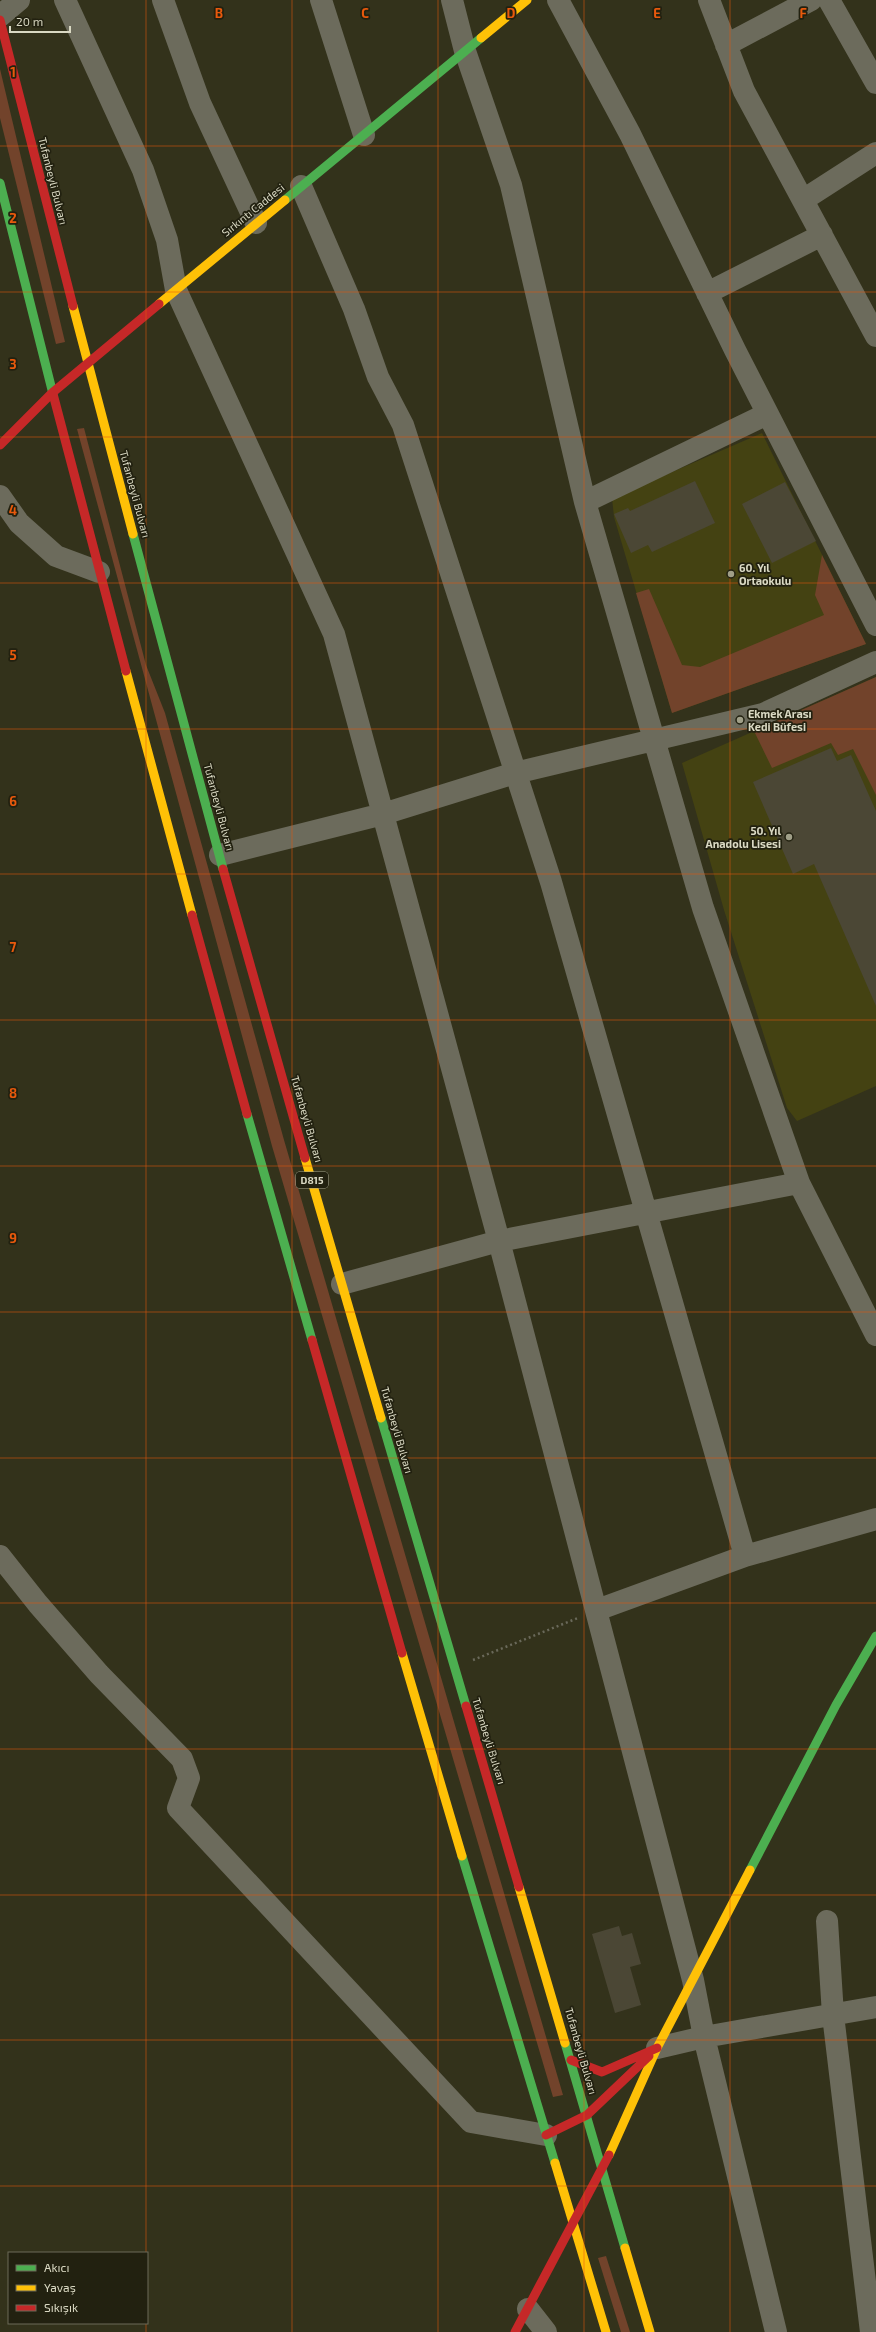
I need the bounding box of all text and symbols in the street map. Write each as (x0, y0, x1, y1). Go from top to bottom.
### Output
text: B (215, 5, 223, 21)
text: C (361, 5, 369, 21)
text: D (507, 5, 516, 21)
text: E (653, 5, 661, 21)
text: F (799, 5, 807, 21)
scale bar (10, 8, 70, 34)
text: 20 m (16, 14, 43, 28)
text: 1 (10, 64, 16, 80)
street label: Tufanbeyli Bulvarı (36, 136, 71, 226)
street label: Sırkıntı Caddesi (219, 180, 287, 239)
text: 2 (9, 210, 17, 226)
text: 3 (9, 356, 17, 372)
street label: Tufanbeyli Bulvarı (118, 449, 153, 539)
text: 4 (9, 502, 17, 518)
place label: 60. Yıl Ortaokulu (739, 561, 791, 587)
marker: 60. Yıl Ortaokulu (726, 569, 736, 579)
text: 5 (9, 647, 17, 663)
place label: Ekmek Arası Kedi Büfesi (748, 707, 812, 733)
marker: Ekmek Arası Kedi Büfesi (735, 715, 745, 725)
street label: Tufanbeyli Bulvarı (202, 762, 237, 852)
text: 6 (9, 793, 17, 809)
place label: 50. Yıl Anadolu Lisesi (706, 824, 781, 850)
marker: 50. Yıl Anadolu Lisesi (784, 832, 794, 842)
text: 7 (10, 939, 17, 955)
street label: Tufanbeyli Bulvarı (289, 1074, 326, 1164)
text: 8 (9, 1085, 17, 1101)
road number: D815 (296, 1172, 328, 1188)
text: 9 (9, 1230, 17, 1246)
street label: Tufanbeyli Bulvarı (379, 1385, 416, 1475)
street label: Tufanbeyli Bulvarı (470, 1696, 509, 1786)
street label: Tufanbeyli Bulvarı (563, 2006, 600, 2096)
legend (8, 2252, 148, 2324)
text: Akıcı (44, 2260, 69, 2274)
text: Yavaş (44, 2280, 76, 2295)
text: Sıkışık (44, 2300, 78, 2315)

